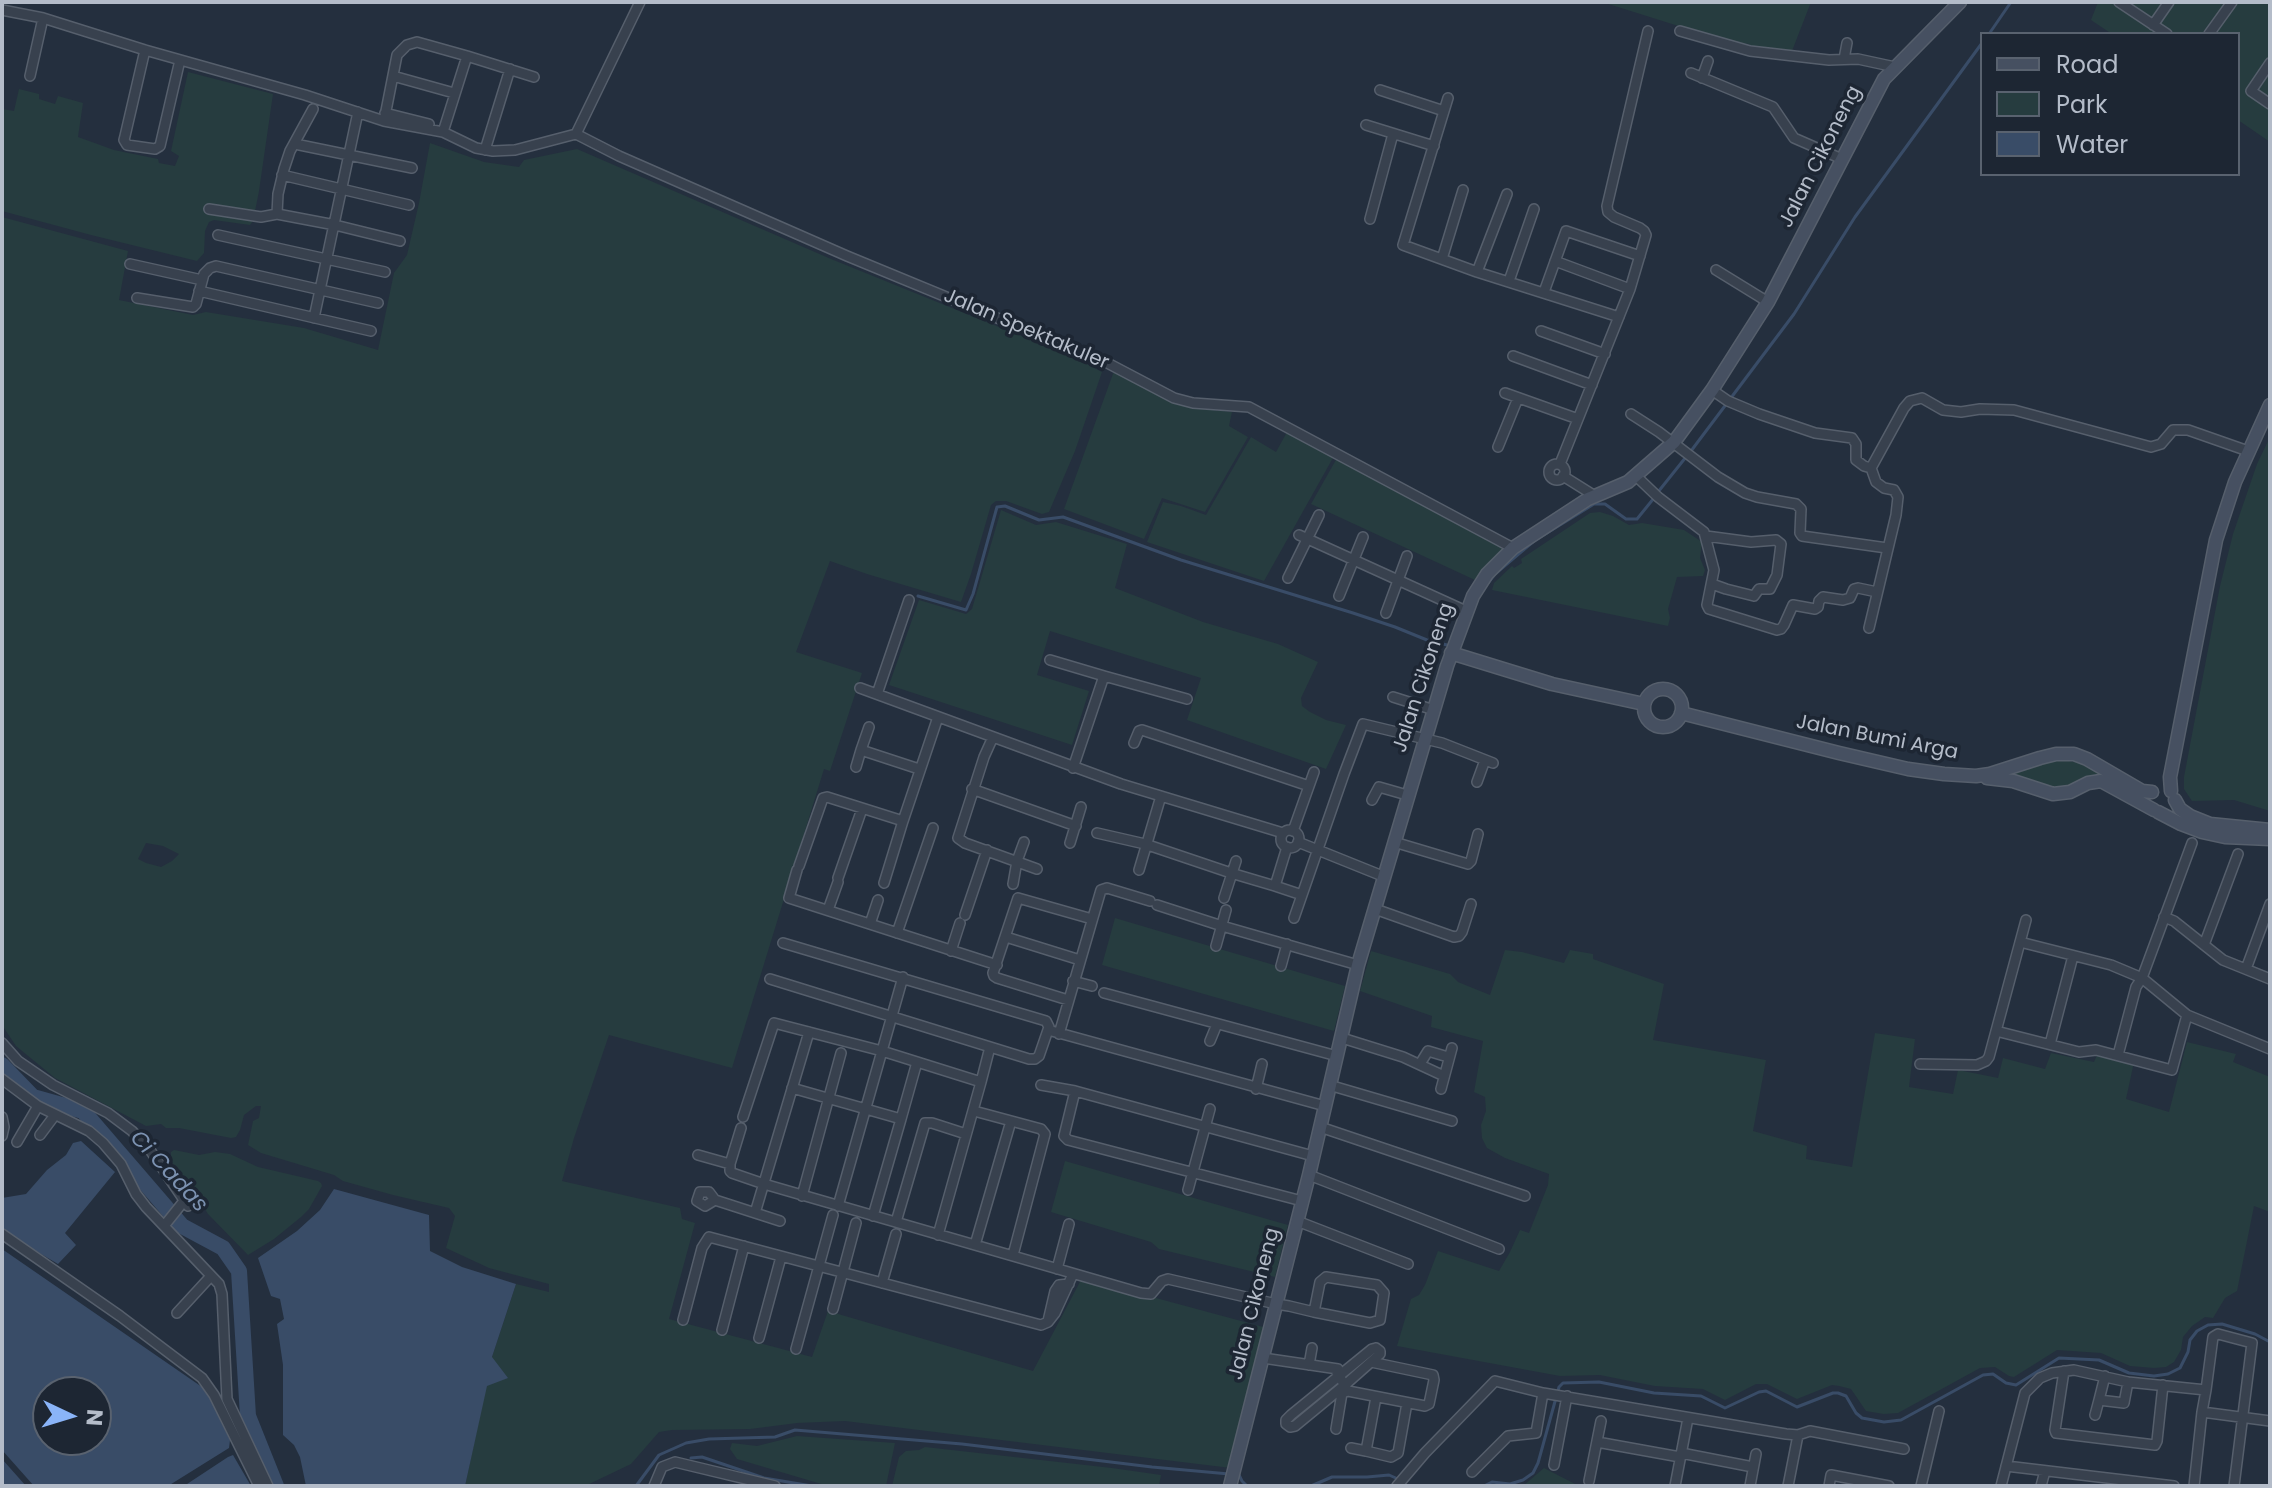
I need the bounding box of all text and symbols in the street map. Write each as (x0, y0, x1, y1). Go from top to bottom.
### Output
legend (1980, 32, 2240, 176)
text: Road (2056, 48, 2118, 81)
street label: Jalan Cikoneng (1775, 82, 1867, 232)
text: Park (2056, 88, 2107, 121)
text: Water (2056, 128, 2128, 161)
street label: Jalan Spektakuler (940, 284, 1112, 376)
street label: Jalan Cikoneng (1389, 600, 1459, 756)
street label: Jalan Bumi Arga (1794, 711, 1960, 765)
water label: Ci Cadas (124, 1126, 212, 1218)
street label: Jalan Cikoneng (1225, 1226, 1285, 1382)
north arrow (32, 1376, 112, 1456)
text: N (78, 1408, 110, 1427)

